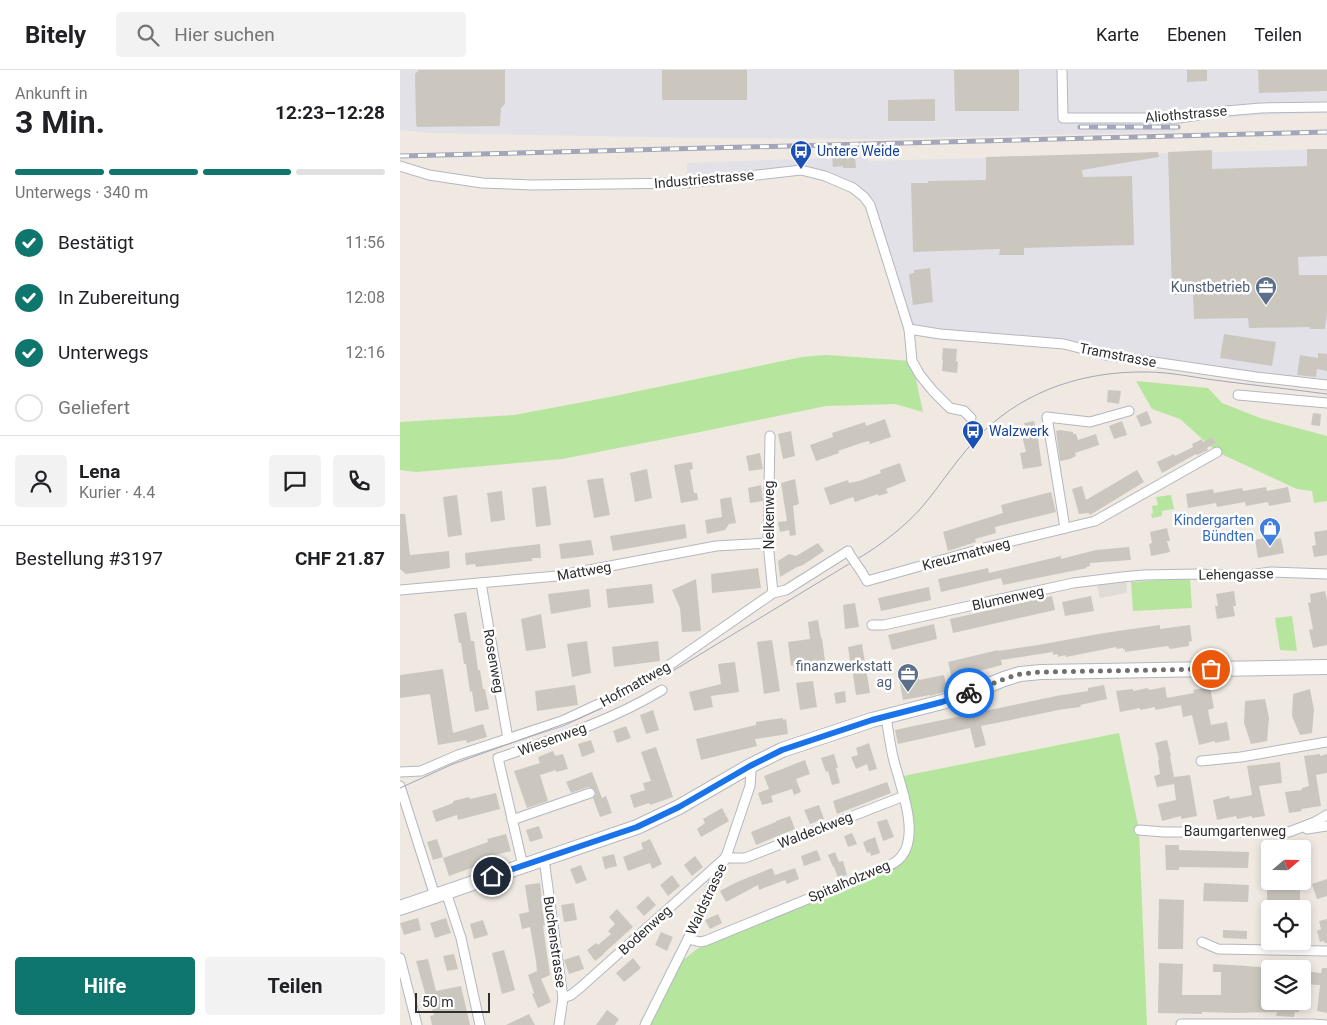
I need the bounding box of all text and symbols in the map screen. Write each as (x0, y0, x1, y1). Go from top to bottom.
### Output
search box (116, 12, 466, 57)
text: Bitely (25, 21, 86, 49)
icon: search (134, 21, 162, 49)
text: Hier suchen (174, 23, 275, 46)
text: Karte (1096, 24, 1139, 45)
text: Ebenen (1167, 24, 1226, 45)
text: Teilen (1254, 24, 1302, 45)
text: Ankunft in (15, 84, 88, 103)
text: 12:23–12:28 (275, 101, 385, 124)
street label: Aliothstrasse (1144, 102, 1228, 126)
text: 3 Min. (15, 103, 105, 141)
bus stop icon: Untere Weide (789, 139, 813, 170)
place label: Untere Weide (817, 143, 900, 159)
street label: Industriestrasse (653, 167, 755, 191)
text: Unterwegs · 340 m (15, 183, 148, 202)
icon: check (15, 229, 43, 257)
text: Bestätigt (58, 231, 134, 254)
text: 11:56 (345, 233, 385, 252)
office icon: Kunstbetrieb (1254, 275, 1278, 306)
place label: Kunstbetrieb (1171, 279, 1250, 295)
icon: check (15, 284, 43, 312)
text: In Zubereitung (58, 286, 180, 309)
text: 12:08 (345, 288, 385, 307)
icon: check (15, 339, 43, 367)
street label: Tramstrasse (1078, 340, 1158, 370)
text: Unterwegs (58, 341, 149, 364)
text: 12:16 (345, 343, 385, 362)
text: Geliefert (58, 396, 130, 419)
bus stop icon: Walzwerk (961, 419, 985, 450)
place label: Walzwerk (989, 423, 1050, 439)
button: person (15, 455, 67, 507)
button: chat (269, 455, 321, 507)
button: phone (333, 455, 385, 507)
text: Lena (79, 460, 120, 483)
street label: Nelkenweg (761, 481, 777, 549)
text: Kurier · 4.4 (79, 483, 155, 502)
place label: Kindergarten Bündten (1174, 512, 1254, 544)
shop icon: Kindergarten Bündten (1258, 516, 1282, 547)
street label: Kreuzmattweg (920, 535, 1012, 573)
text: Bestellung #3197 (15, 547, 163, 570)
text: CHF 21.87 (295, 547, 385, 570)
street label: Mattweg (556, 558, 612, 584)
street label: Lehengasse (1198, 565, 1274, 583)
street label: Blumenweg (971, 583, 1045, 613)
street label: Rosenweg (480, 628, 508, 694)
pin (1190, 648, 1232, 690)
icon: bag (1197, 655, 1225, 683)
street label: Hofmattweg (597, 658, 673, 710)
place label: finanzwerkstatt ag (796, 658, 892, 690)
office icon: finanzwerkstatt ag (896, 662, 920, 693)
courier (944, 668, 994, 718)
icon: bike (955, 679, 983, 707)
street label: Wiesenweg (516, 719, 588, 759)
street label: Waldeckweg (775, 808, 855, 852)
street label: Baumgartenweg (1184, 823, 1286, 839)
north arrow (1261, 840, 1311, 890)
map controls (1261, 840, 1311, 1010)
pin (471, 855, 513, 897)
street label: Spitalholzweg (806, 857, 892, 905)
street label: Waldstrasse (683, 861, 729, 937)
icon: home (478, 862, 506, 890)
street label: Buchenstrasse (541, 895, 569, 989)
button: locate (1261, 900, 1311, 950)
street label: Bodenweg (615, 902, 675, 958)
button: Hilfe (15, 957, 195, 1015)
button: Teilen (205, 957, 385, 1015)
button: layers (1261, 960, 1311, 1010)
scale bar (415, 990, 490, 1013)
text: 50 m (422, 994, 454, 1010)

